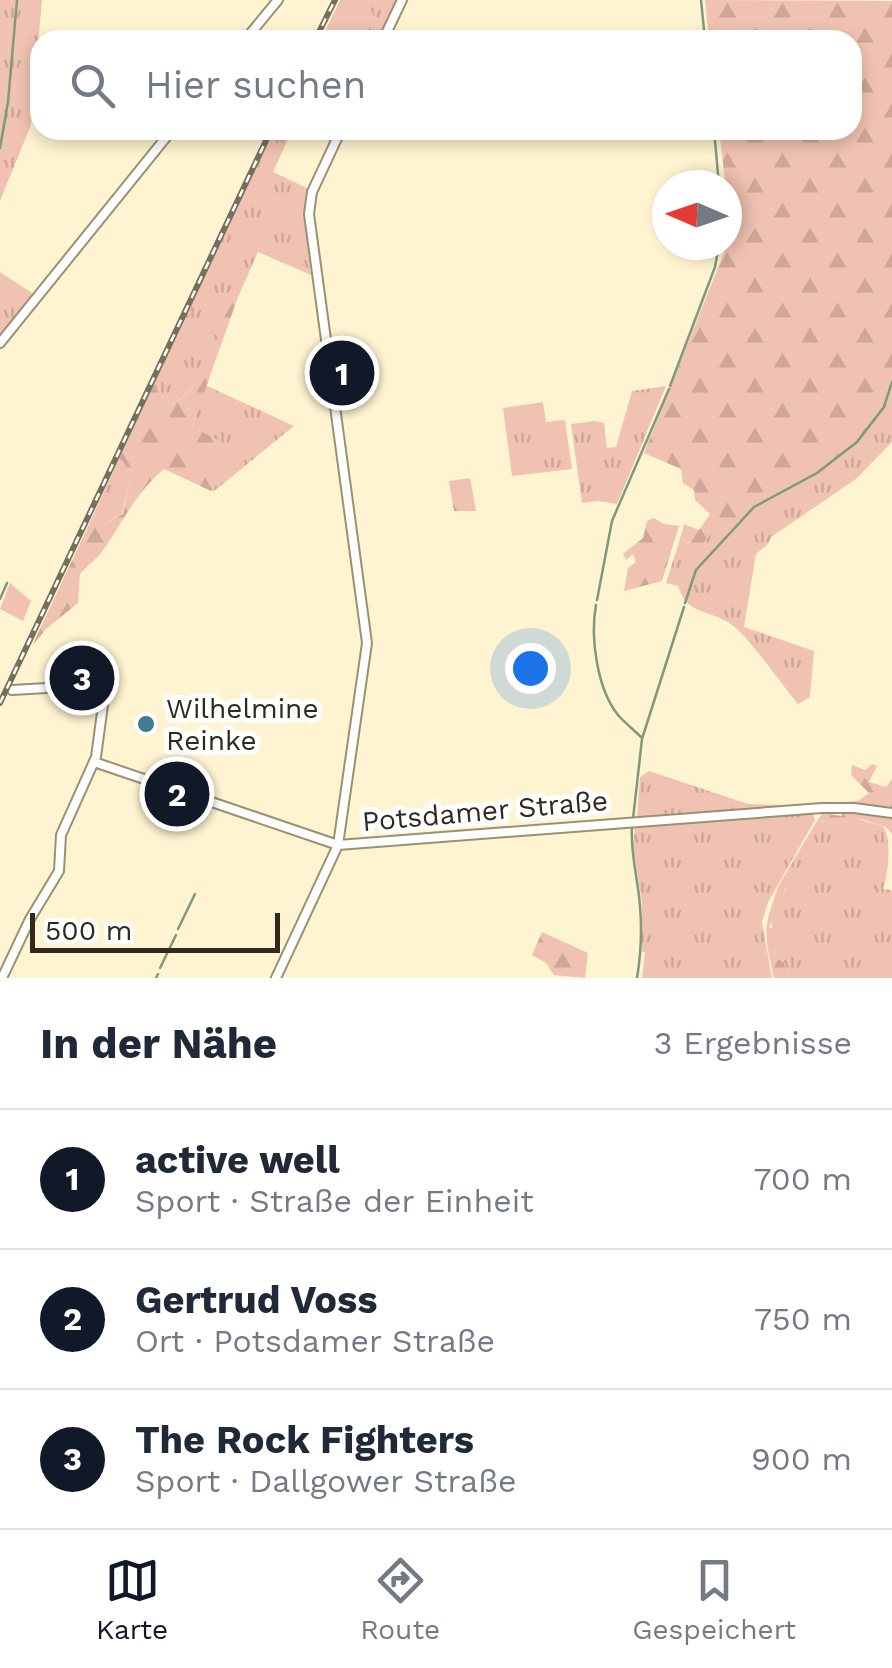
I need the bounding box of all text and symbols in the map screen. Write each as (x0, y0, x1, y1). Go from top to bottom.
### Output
search box (30, 30, 862, 140)
icon: search (65, 58, 120, 113)
text: Hier suchen (145, 63, 366, 107)
north arrow (652, 170, 742, 260)
pin: 1 (310, 336, 374, 410)
pin: 3 (49, 640, 114, 716)
your location (505, 643, 556, 694)
place label: Wilhelmine Reinke (166, 692, 319, 757)
marker: Wilhelmine Reinke (135, 713, 157, 735)
pin: 2 (144, 756, 210, 832)
street label: Potsdamer Straße (361, 784, 609, 838)
scale bar (30, 908, 280, 953)
text: 500 m (45, 914, 132, 947)
text: In der Nähe (40, 1019, 277, 1068)
text: 3 Ergebnisse (654, 1024, 852, 1062)
text: active well (135, 1138, 340, 1182)
text: 1 (66, 1160, 79, 1198)
text: 700 m (753, 1160, 852, 1198)
text: Sport · Straße der Einheit (135, 1182, 534, 1220)
text: Gertrud Voss (135, 1278, 377, 1322)
text: 2 (63, 1300, 82, 1338)
text: 750 m (754, 1300, 852, 1338)
text: Ort · Potsdamer Straße (135, 1322, 495, 1360)
text: The Rock Fighters (135, 1418, 474, 1462)
text: 3 (63, 1440, 82, 1478)
text: 900 m (751, 1440, 852, 1478)
text: Sport · Dallgower Straße (135, 1462, 516, 1500)
tab: Karte (96, 1553, 168, 1646)
tab: Route (360, 1553, 440, 1646)
tab: Gespeichert (632, 1553, 796, 1646)

